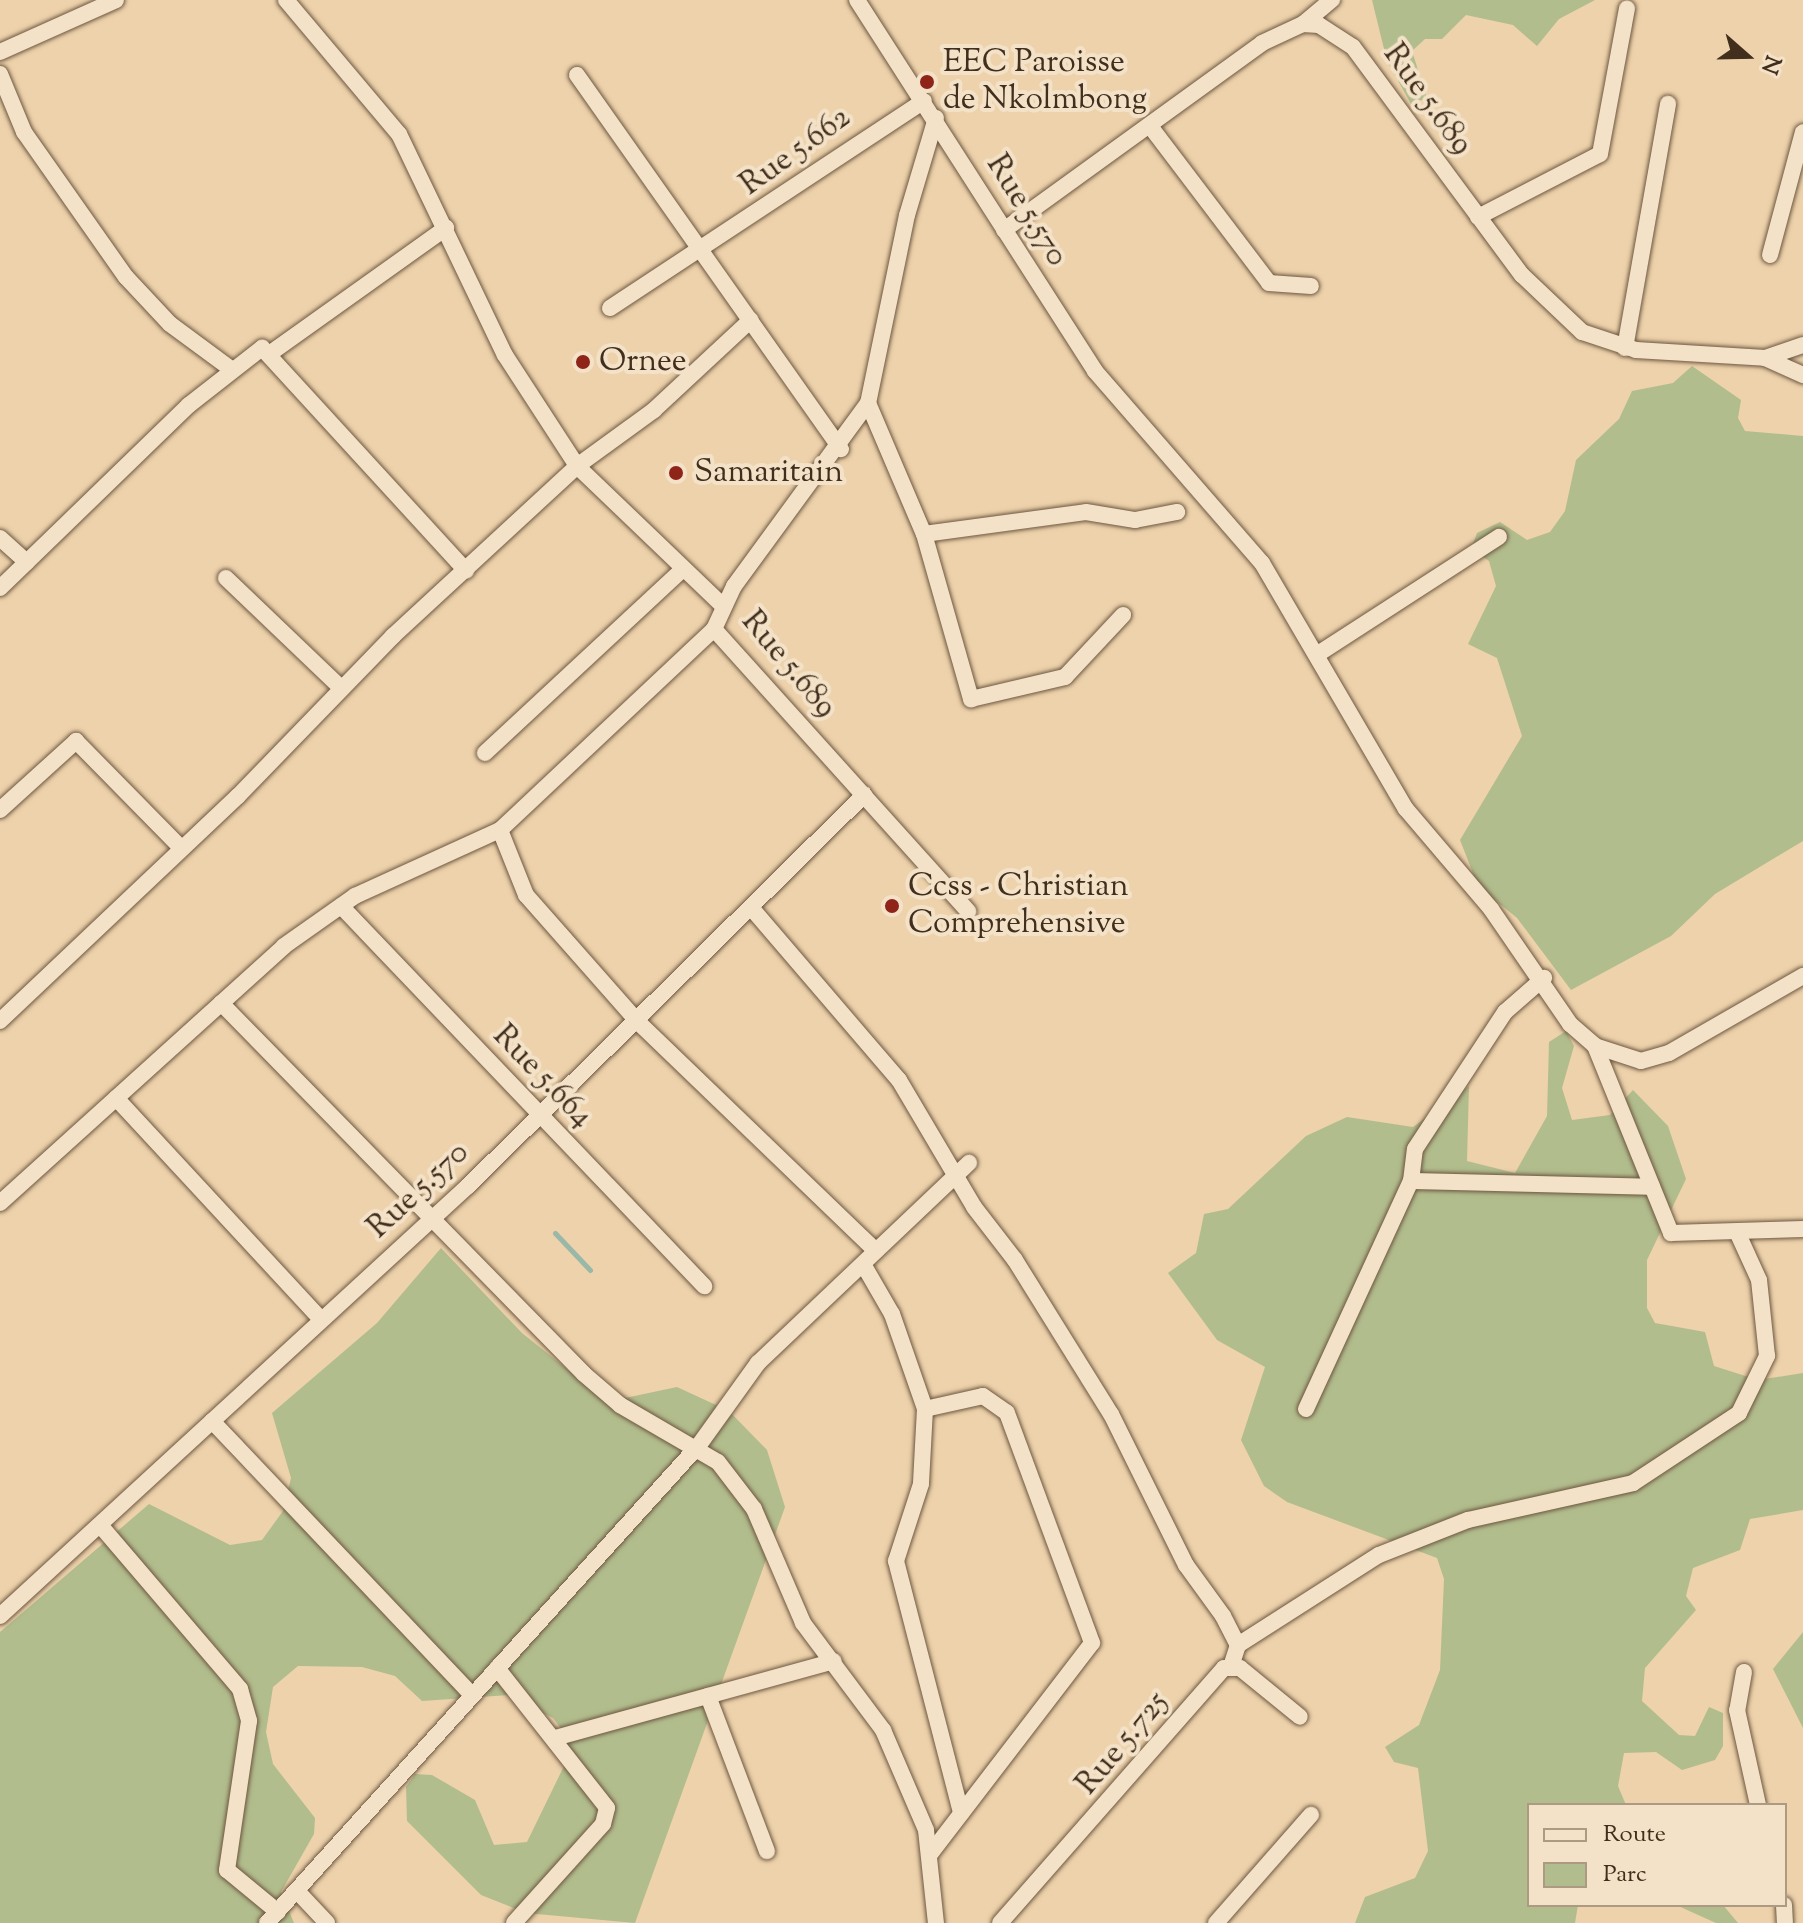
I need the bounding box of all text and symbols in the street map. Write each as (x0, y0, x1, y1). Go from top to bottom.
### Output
north arrow (1707, 16, 1787, 96)
street label: Rue 5.689 (1374, 37, 1480, 163)
place label: EEC Paroisse de Nkolmbong (943, 45, 1147, 120)
text: N (1752, 50, 1788, 78)
marker: EEC Paroisse de Nkolmbong (918, 73, 936, 91)
street label: Rue 5.662 (733, 99, 859, 205)
street label: Rue 5.570 (977, 148, 1075, 274)
place label: Ornee (599, 343, 687, 381)
marker: Ornee (574, 353, 592, 371)
place label: Samaritain (694, 454, 843, 492)
marker: Samaritain (665, 462, 687, 484)
street label: Rue 5.689 (732, 604, 844, 726)
place label: Ccss - Christian Comprehensive (908, 869, 1129, 944)
marker: Ccss - Christian Comprehensive (883, 897, 901, 915)
street label: Rue 5.664 (484, 1018, 600, 1136)
street label: Rue 5.570 (360, 1134, 478, 1248)
street label: Rue 5.725 (1069, 1685, 1177, 1803)
legend (1527, 1803, 1787, 1907)
text: Route (1603, 1818, 1666, 1852)
text: Parc (1603, 1858, 1647, 1892)

